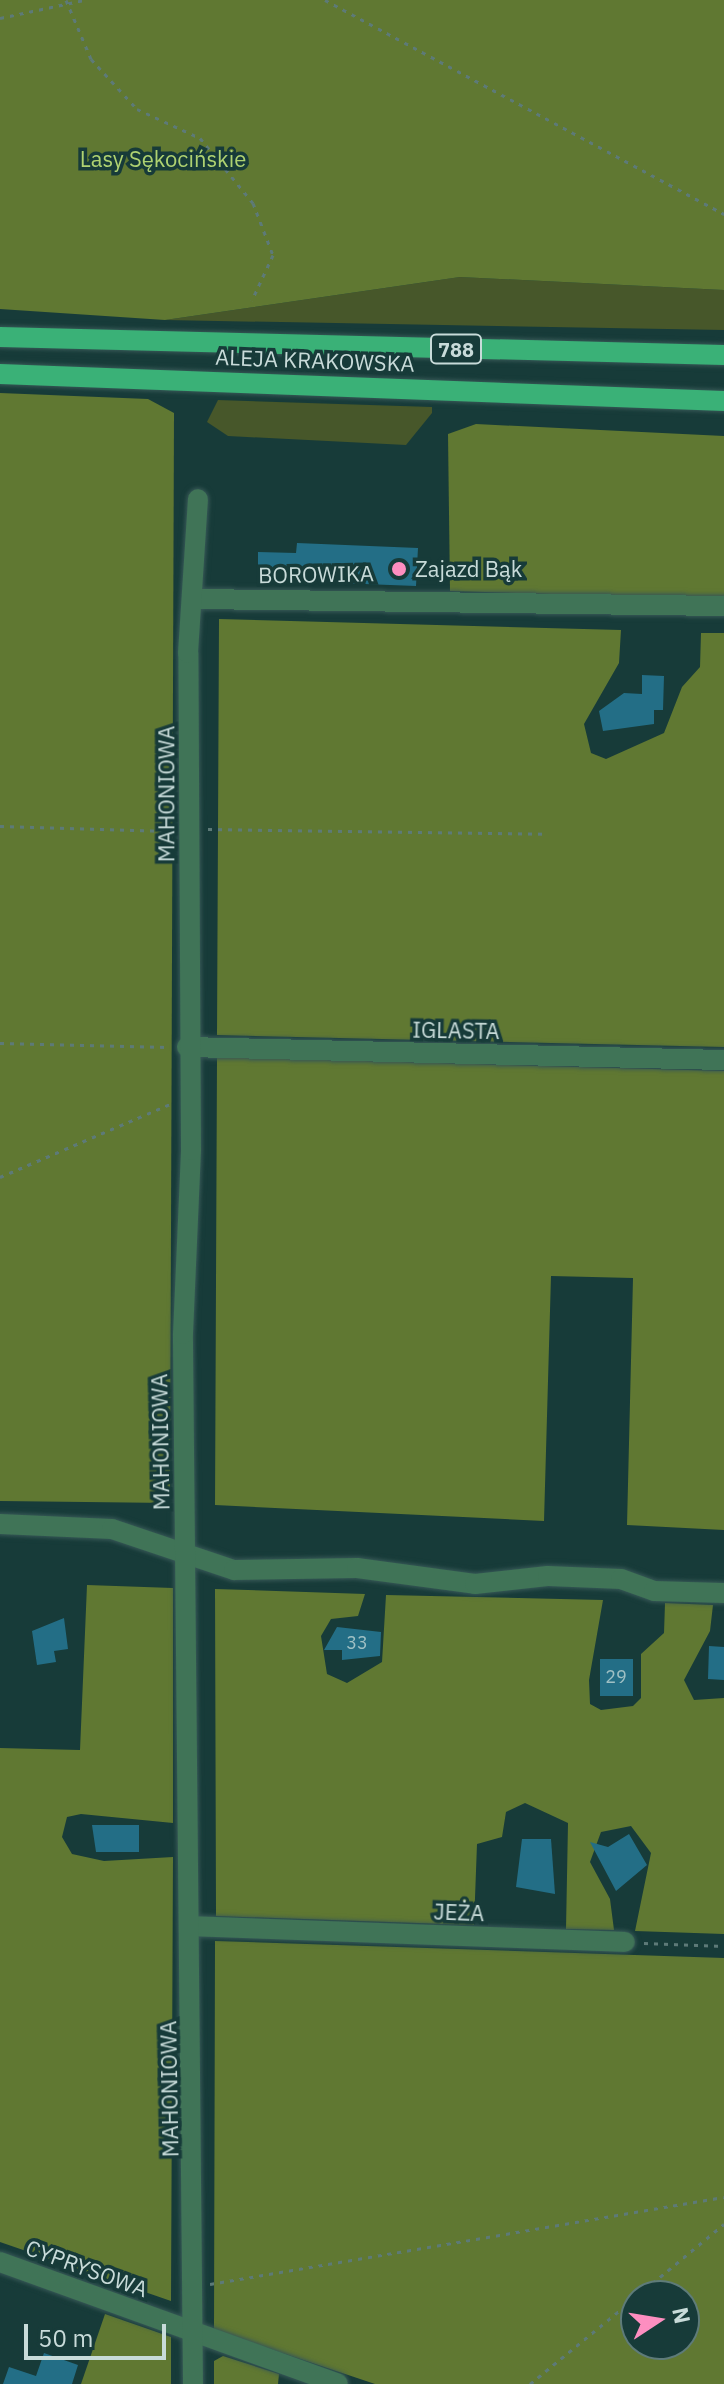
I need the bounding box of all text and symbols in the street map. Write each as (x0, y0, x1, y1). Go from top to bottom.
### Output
park label: Lasy Sękocińskie (80, 146, 246, 172)
road number: 788 (430, 333, 482, 365)
street label: ALEJA KRAKOWSKA (215, 343, 415, 377)
place label: Zajazd Bąk (415, 556, 522, 582)
street label: BOROWIKA (258, 560, 374, 588)
marker: Zajazd Bąk (390, 560, 408, 578)
street label: MAHONIOWA (153, 726, 179, 862)
street label: IGLASTA (412, 1016, 500, 1044)
street label: MAHONIOWA (146, 1373, 174, 1511)
house number: 33 (346, 1632, 368, 1654)
house number: 29 (605, 1666, 627, 1688)
street label: JEŻA (433, 1898, 485, 1926)
street label: MAHONIOWA (155, 2020, 183, 2158)
street label: CYPRYSOWA (22, 2234, 152, 2302)
north arrow (620, 2280, 700, 2360)
text: N (666, 2305, 698, 2326)
scale bar (28, 2308, 170, 2358)
text: 50 m (38, 2322, 93, 2354)

